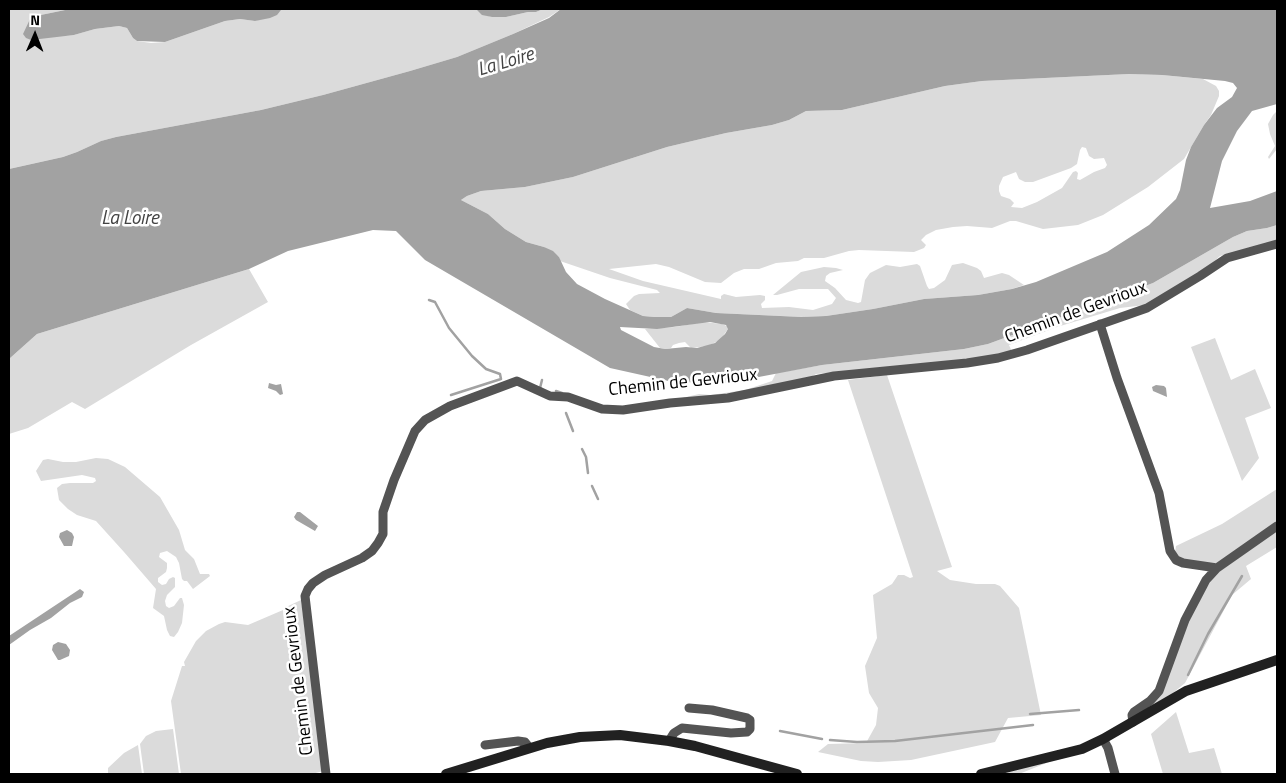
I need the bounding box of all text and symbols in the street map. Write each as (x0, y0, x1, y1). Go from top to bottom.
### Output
text: N (30, 9, 40, 30)
north arrow (10, 10, 60, 60)
water label: La Loire (475, 44, 537, 82)
water label: La Loire (101, 208, 159, 230)
street label: Chemin de Gevrioux (1002, 277, 1150, 349)
street label: Chemin de Gevrioux (607, 364, 759, 402)
street label: Chemin de Gevrioux (279, 605, 319, 757)

